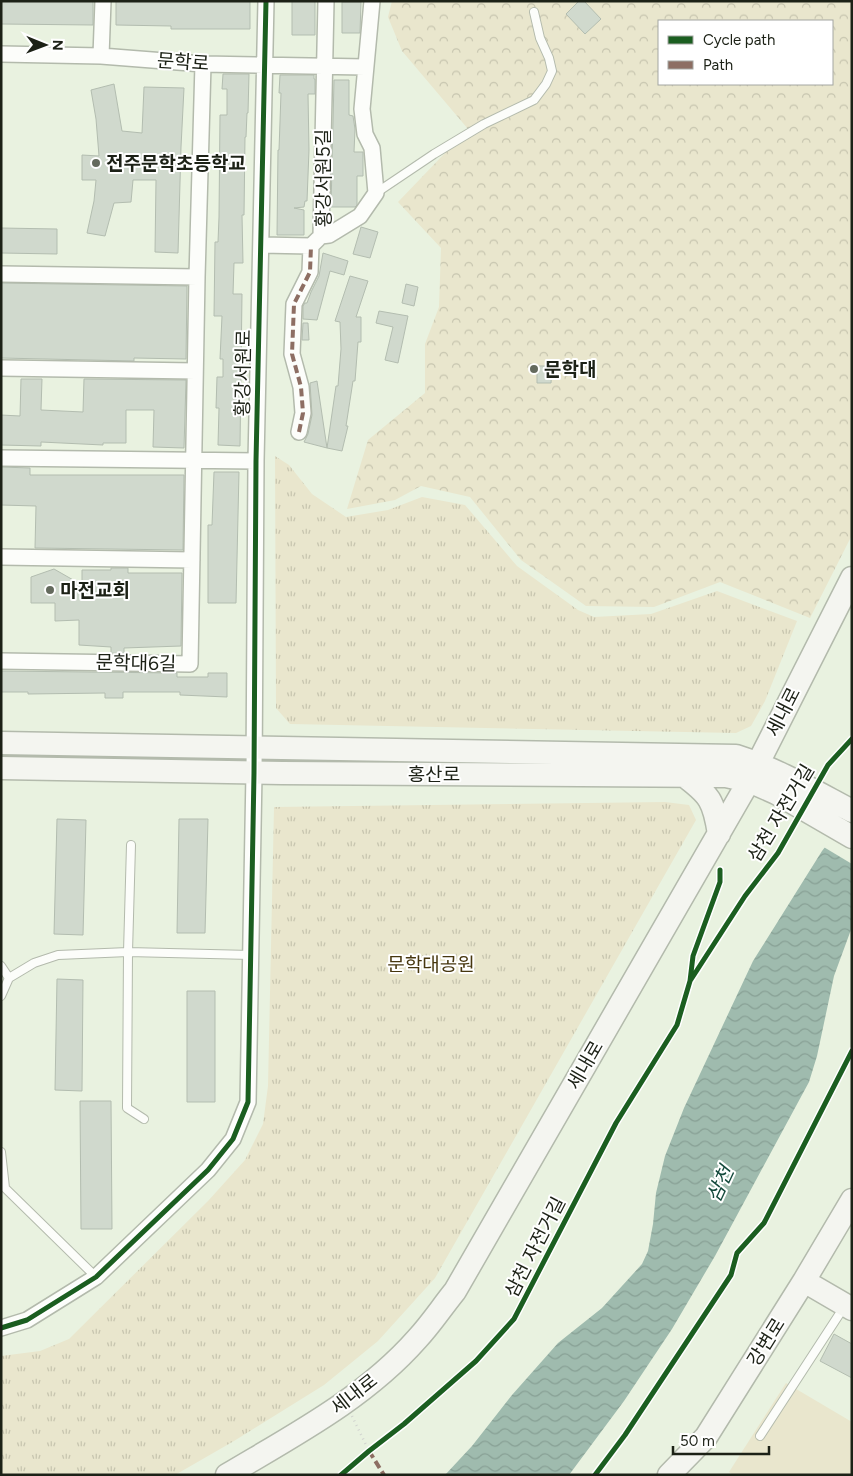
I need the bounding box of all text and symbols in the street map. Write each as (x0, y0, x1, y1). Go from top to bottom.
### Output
north arrow (20, 20, 70, 70)
legend (658, 20, 833, 85)
text: Cycle path (703, 31, 775, 49)
text: N (49, 40, 66, 51)
street label: 문학로 (156, 49, 210, 75)
text: Path (703, 56, 733, 74)
street label: 황강서원5길 (312, 129, 335, 227)
place label: 전주문학초등학교 (106, 152, 246, 175)
marker: 전주문학초등학교 (90, 157, 102, 169)
street label: 황강서원로 (231, 329, 255, 417)
place label: 문학대 (544, 358, 596, 381)
marker: 문학대 (528, 363, 540, 375)
place label: 마전교회 (60, 579, 130, 602)
marker: 마전교회 (44, 584, 56, 596)
street label: 문학대6길 (95, 651, 177, 675)
street label: 세내로 (761, 683, 805, 741)
street label: 삼천 자전거길 (743, 760, 819, 866)
street label: 홍산로 (408, 763, 460, 786)
park label: 문학대공원 (387, 953, 475, 976)
street label: 세내로 (562, 1037, 608, 1093)
water label: 삼천 (701, 1160, 740, 1206)
street label: 삼천 자전거길 (500, 1193, 570, 1301)
street label: 강변로 (742, 1314, 790, 1370)
street label: 세내로 (326, 1369, 382, 1419)
scale bar (673, 1424, 769, 1456)
text: 50 m (680, 1432, 715, 1450)

